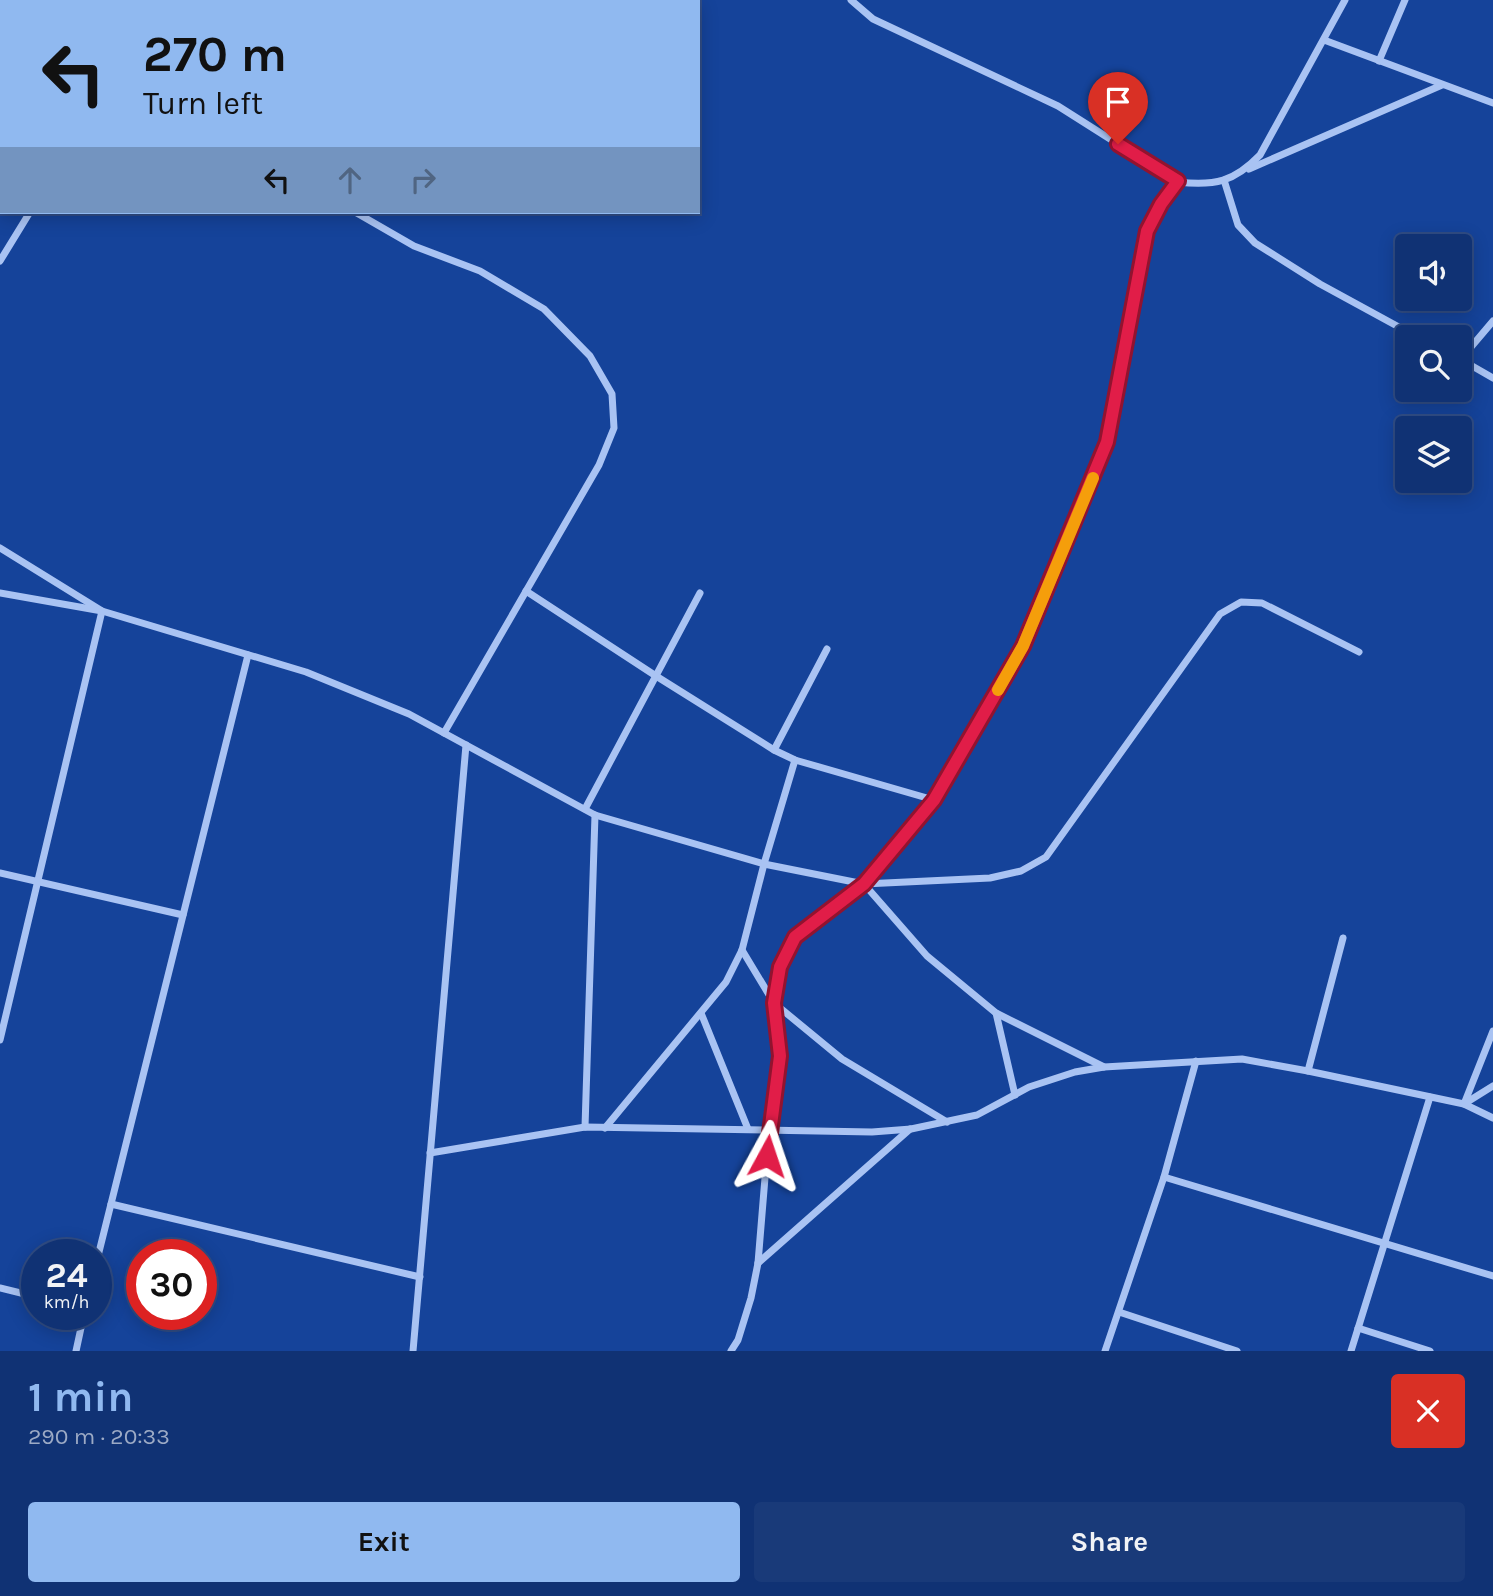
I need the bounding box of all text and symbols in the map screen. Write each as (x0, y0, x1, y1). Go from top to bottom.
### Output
text: 270 m (143, 26, 287, 83)
icon: left (28, 28, 119, 119)
pin (1088, 72, 1148, 144)
icon: arrive (1099, 83, 1137, 121)
text: Turn left (143, 85, 263, 122)
icon: left (258, 161, 296, 199)
icon: ahead (331, 161, 369, 199)
icon: right (404, 161, 442, 199)
map controls (1395, 234, 1472, 493)
button: sound (1395, 234, 1472, 311)
button: search (1395, 325, 1472, 402)
button: layers (1395, 416, 1472, 493)
position arrow (730, 1119, 804, 1193)
speed limit sign: 30 (126, 1239, 217, 1330)
text: 24 (46, 1255, 88, 1296)
text: km/h (44, 1291, 89, 1313)
text: 1 min (28, 1372, 133, 1422)
button: close (1391, 1374, 1465, 1448)
text: 290 m · 20:33 (28, 1423, 170, 1450)
button: Exit (28, 1502, 740, 1582)
button: Share (754, 1502, 1465, 1582)

